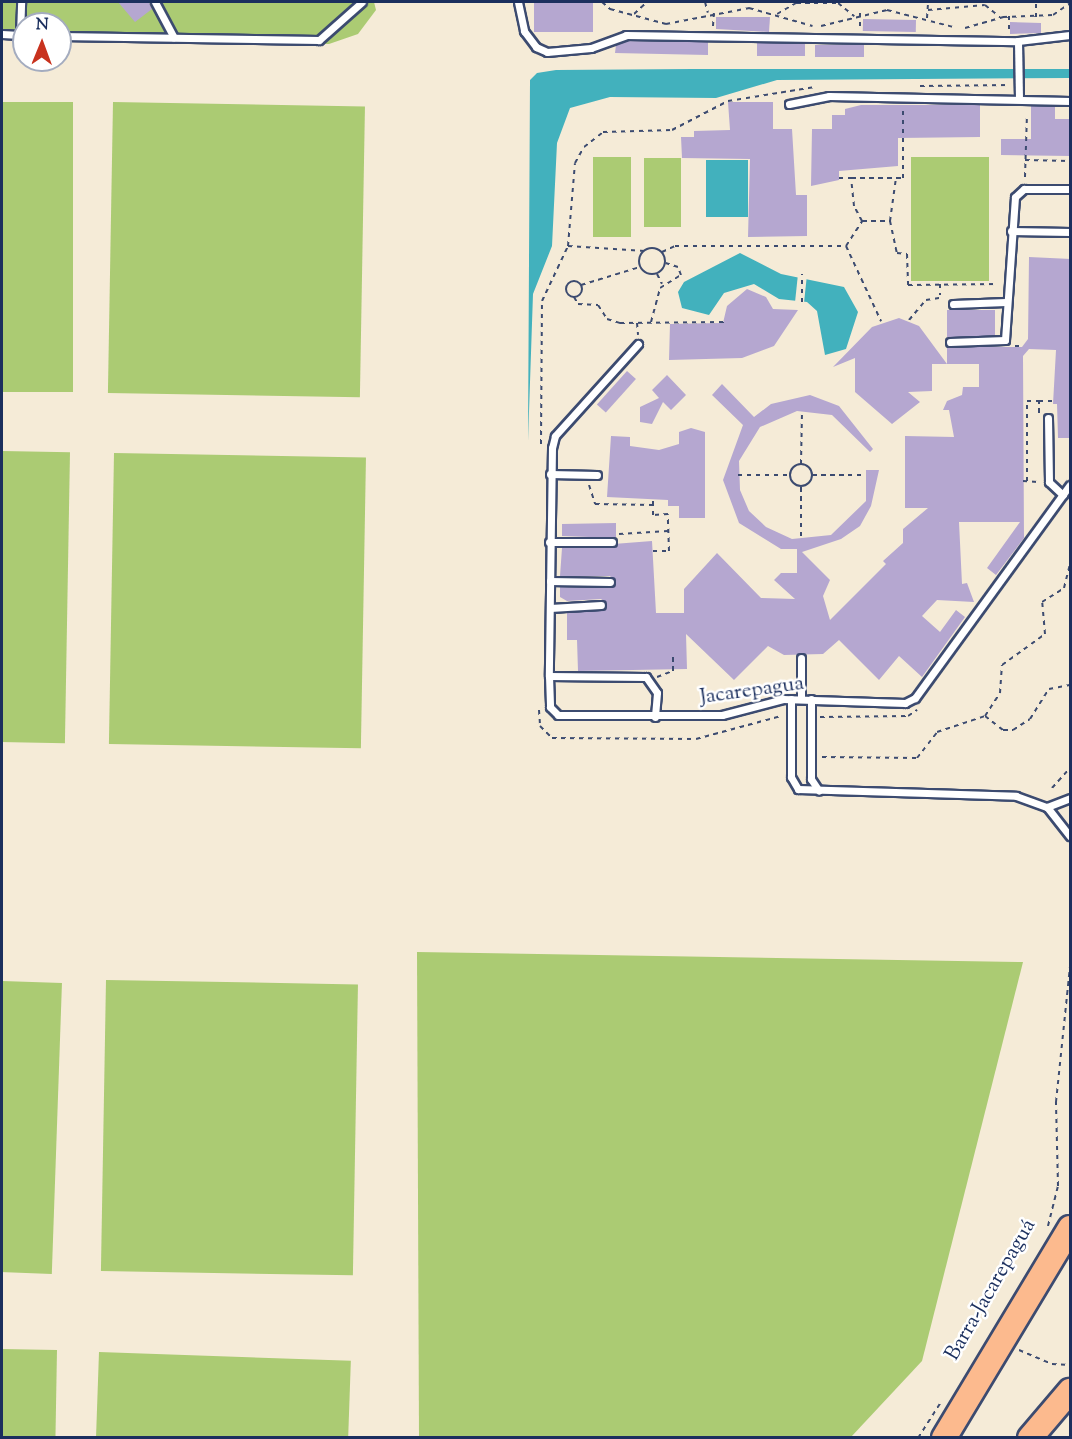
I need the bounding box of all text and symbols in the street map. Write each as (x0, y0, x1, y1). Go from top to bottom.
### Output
north arrow (12, 12, 72, 72)
text: N (36, 14, 49, 37)
street label: Jacarepagua (698, 671, 806, 711)
street label: Barra-Jacarepaguá (940, 1215, 1042, 1365)

